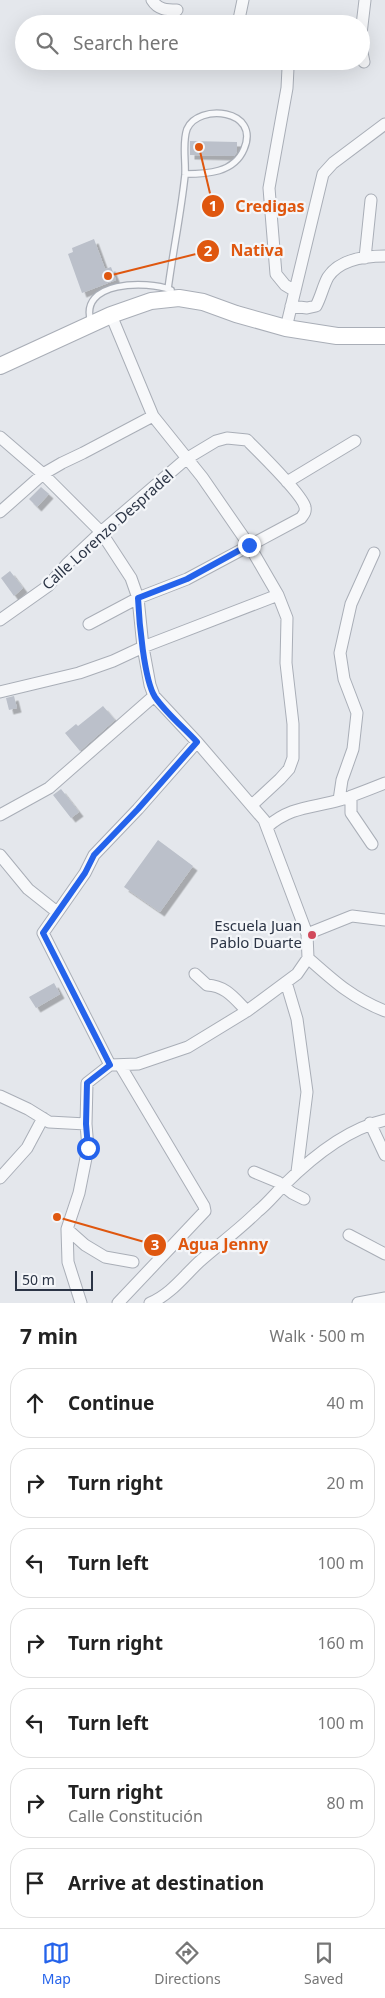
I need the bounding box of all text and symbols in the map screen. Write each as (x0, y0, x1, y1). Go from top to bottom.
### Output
search box (15, 15, 370, 70)
icon: search (33, 29, 61, 57)
text: Search here (73, 30, 179, 56)
callout: Credigas (201, 191, 315, 222)
text: 1 (209, 195, 217, 215)
text: Credigas (235, 195, 305, 217)
callout: Nativa (195, 235, 293, 266)
text: Nativa (230, 239, 284, 261)
text: 2 (204, 240, 213, 260)
street label: Calle Lorenzo Despradel (37, 465, 177, 594)
route end (238, 534, 261, 557)
place label: Escuela Juan Pablo Duarte (210, 915, 302, 952)
marker: Escuela Juan Pablo Duarte (306, 929, 318, 941)
route start (77, 1137, 100, 1160)
callout: Agua Jenny (143, 1229, 278, 1260)
text: Agua Jenny (178, 1233, 269, 1255)
text: 3 (151, 1234, 159, 1254)
scale bar (15, 1268, 92, 1291)
text: 50 m (22, 1270, 55, 1289)
text: 7 min (20, 1322, 78, 1350)
text: Walk · 500 m (270, 1325, 365, 1347)
icon: ahead (21, 1389, 49, 1417)
text: Continue (68, 1390, 154, 1416)
text: 40 m (327, 1392, 364, 1414)
icon: right (21, 1469, 49, 1497)
text: Turn right (68, 1470, 163, 1496)
text: 20 m (327, 1472, 364, 1494)
icon: left (21, 1549, 49, 1577)
text: Turn left (68, 1550, 149, 1576)
text: 100 m (317, 1552, 364, 1574)
icon: right (21, 1629, 49, 1657)
text: Turn right (68, 1630, 163, 1656)
text: 160 m (317, 1632, 364, 1654)
icon: left (21, 1709, 49, 1737)
text: Turn left (68, 1710, 149, 1736)
text: 100 m (317, 1712, 364, 1734)
text: Turn right (68, 1779, 163, 1805)
icon: right (21, 1789, 49, 1817)
text: 80 m (327, 1792, 364, 1814)
text: Calle Constitución (68, 1805, 203, 1827)
icon: arrive (21, 1869, 49, 1897)
text: Arrive at destination (68, 1870, 264, 1896)
tab: Map (42, 1939, 71, 1988)
tab: Directions (154, 1939, 221, 1988)
tab: Saved (304, 1939, 343, 1988)

